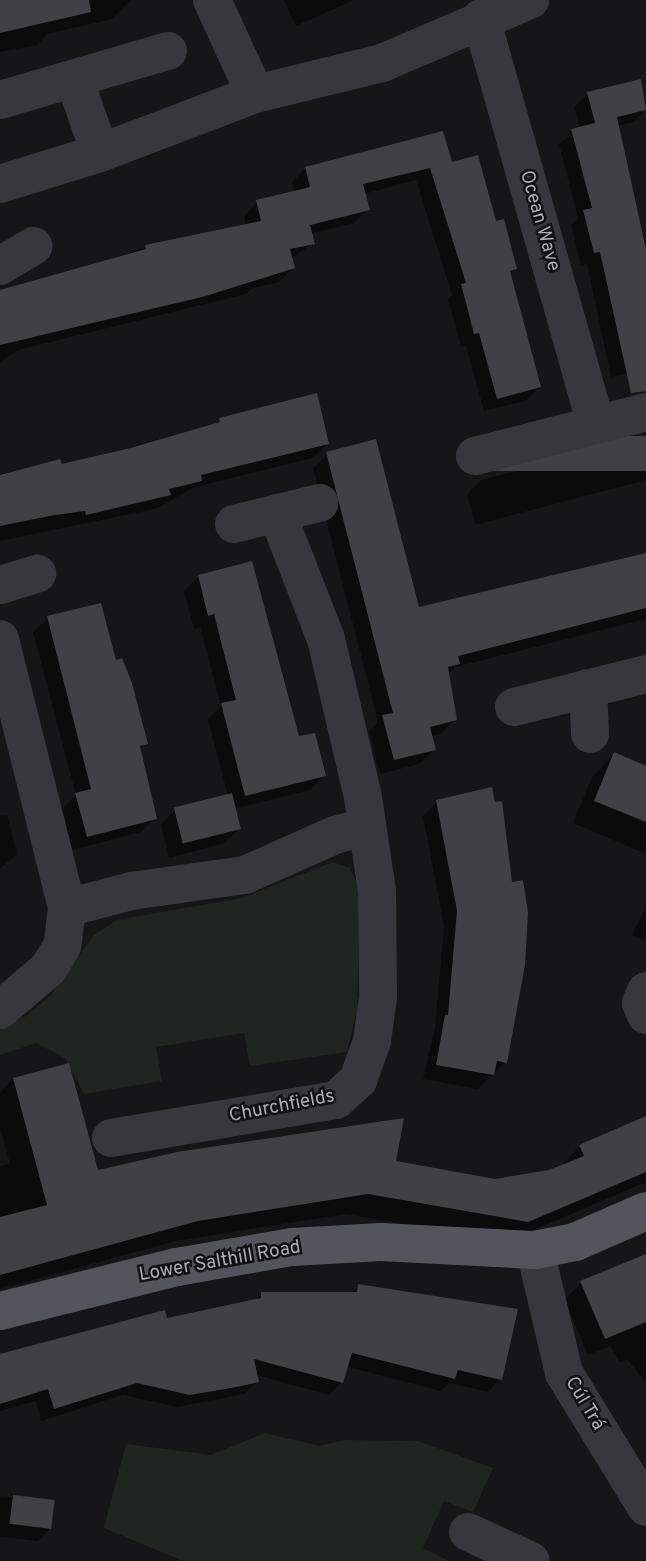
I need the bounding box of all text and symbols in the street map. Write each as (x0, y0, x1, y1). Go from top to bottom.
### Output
street label: Ocean Wave (514, 168, 564, 274)
street label: Churchfields (227, 1086, 337, 1128)
street label: Lower Salthill Road (137, 1237, 303, 1287)
street label: Cúl Trá (559, 1373, 609, 1435)

